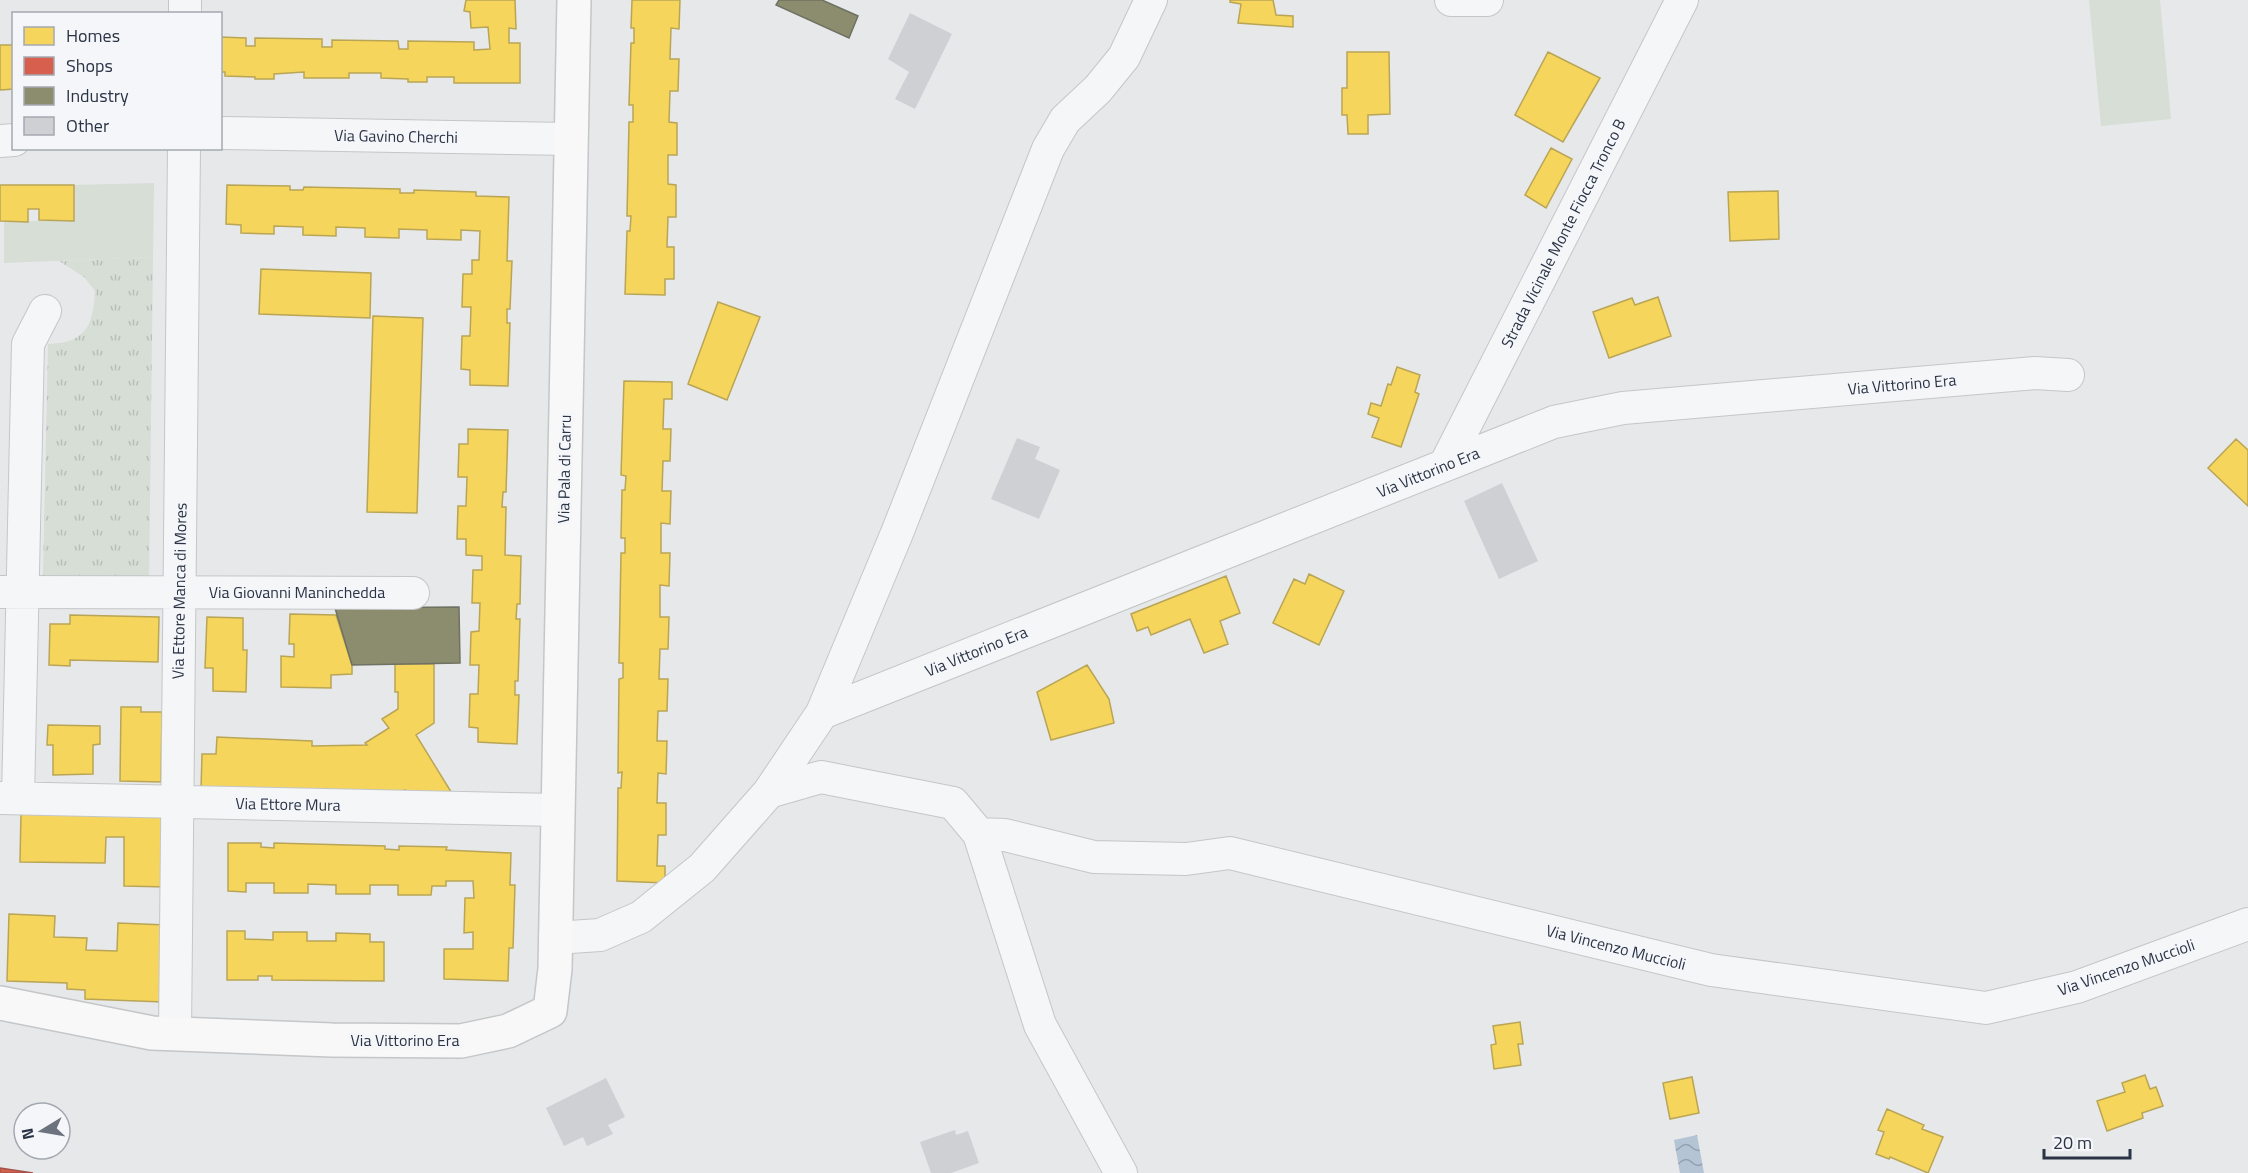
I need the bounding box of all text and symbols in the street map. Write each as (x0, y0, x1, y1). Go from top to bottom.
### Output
legend (12, 12, 222, 150)
text: Homes (66, 22, 120, 49)
text: Shops (66, 52, 113, 79)
text: Industry (66, 82, 129, 109)
text: Other (66, 112, 109, 139)
street label: Strada Vicinale Monte Fiocca Tronco B (1495, 114, 1632, 352)
street label: Via Gavino Cherchi (334, 123, 458, 149)
street label: Via Vittorino Era (1847, 367, 1957, 401)
street label: Via Pala di Carru (551, 414, 577, 524)
street label: Via Vittorino Era (1373, 440, 1483, 504)
street label: Via Ettore Manca di Mores (165, 503, 193, 679)
street label: Via Giovanni Maninchedda (209, 580, 385, 604)
street label: Via Vittorino Era (921, 619, 1031, 683)
street label: Via Ettore Mura (235, 791, 341, 817)
street label: Via Vincenzo Muccioli (1543, 918, 1689, 976)
street label: Via Vincenzo Muccioli (2054, 932, 2198, 1002)
street label: Via Vittorino Era (351, 1028, 459, 1052)
north arrow (12, 1101, 72, 1161)
scale bar (2044, 1122, 2130, 1160)
text: N (14, 1126, 40, 1142)
text: 20 m (2053, 1129, 2092, 1156)

